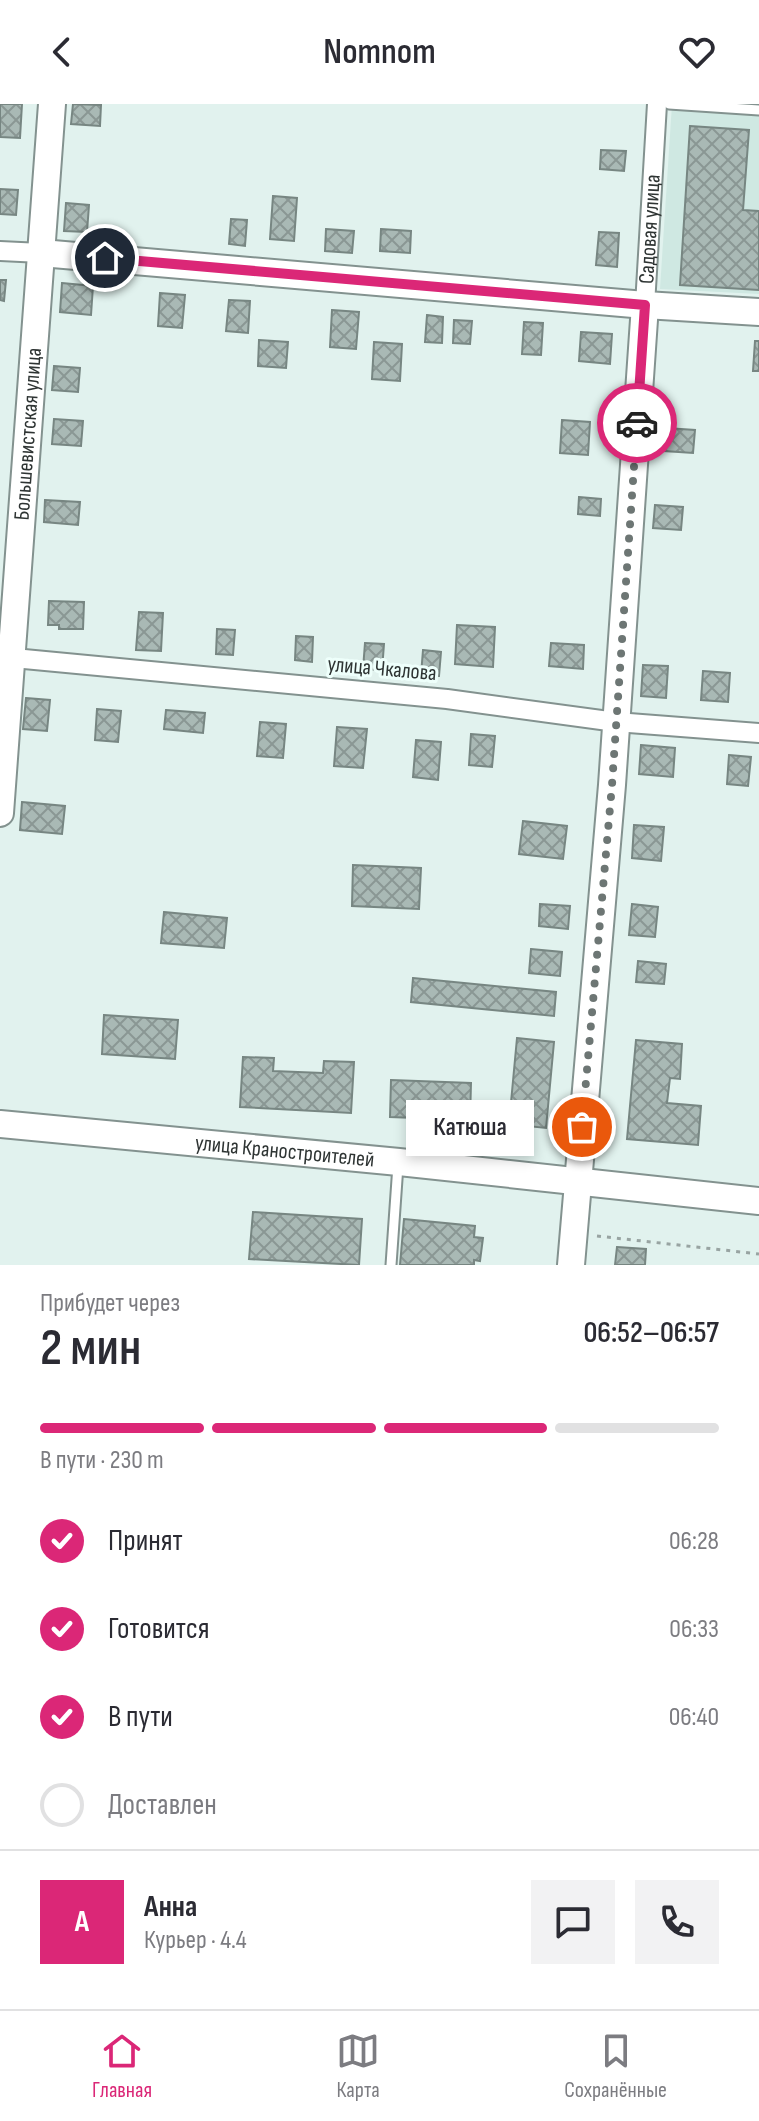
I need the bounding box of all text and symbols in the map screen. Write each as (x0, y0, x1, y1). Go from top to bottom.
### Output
icon: back (40, 30, 84, 74)
icon: heart (675, 30, 719, 74)
text: Nomnom (323, 31, 436, 74)
street label: Садовая улица (633, 174, 666, 285)
pin (71, 224, 139, 292)
icon: home (83, 236, 127, 280)
street label: Большевистская улица (8, 347, 48, 521)
courier (597, 383, 677, 463)
icon: car (615, 401, 659, 445)
street label: улица Чкалова (326, 651, 438, 687)
pin (548, 1093, 616, 1161)
callout: Катюша (406, 1099, 534, 1155)
icon: bag (560, 1105, 604, 1149)
text: Катюша (433, 1112, 507, 1143)
street label: улица Краностроителей (194, 1129, 375, 1173)
text: Прибудет через (40, 1288, 180, 1319)
text: 06:52–06:57 (583, 1315, 719, 1351)
text: 2 мин (40, 1317, 141, 1380)
text: В пути · 230 m (40, 1445, 164, 1476)
icon: check (40, 1519, 84, 1563)
text: Принят (108, 1523, 183, 1559)
text: 06:28 (669, 1526, 719, 1557)
icon: check (40, 1607, 84, 1651)
text: Готовится (108, 1611, 209, 1647)
text: 06:33 (669, 1614, 719, 1645)
icon: check (40, 1695, 84, 1739)
text: В пути (108, 1699, 173, 1735)
text: 06:40 (669, 1702, 719, 1733)
text: Доставлен (108, 1787, 217, 1823)
button: chat (531, 1880, 615, 1964)
button: phone (635, 1880, 719, 1964)
text: Анна (144, 1889, 197, 1925)
text: А (75, 1904, 89, 1940)
text: Курьер · 4.4 (144, 1925, 247, 1956)
tab: Главная (92, 2029, 152, 2104)
tab: Карта (336, 2029, 380, 2104)
tab: Сохранённые (564, 2029, 667, 2104)

